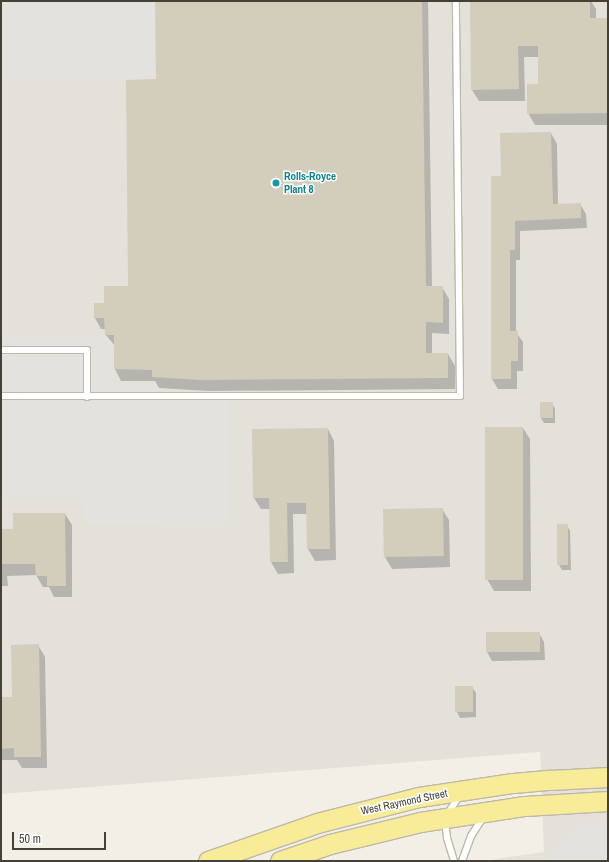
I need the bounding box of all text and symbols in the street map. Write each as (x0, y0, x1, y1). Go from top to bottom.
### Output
place label: Rolls-Royce Plant 8 (284, 170, 336, 196)
marker: Rolls-Royce Plant 8 (271, 178, 281, 188)
street label: West Raymond Street (360, 786, 448, 818)
scale bar (14, 824, 108, 850)
text: 50 m (19, 831, 41, 847)

